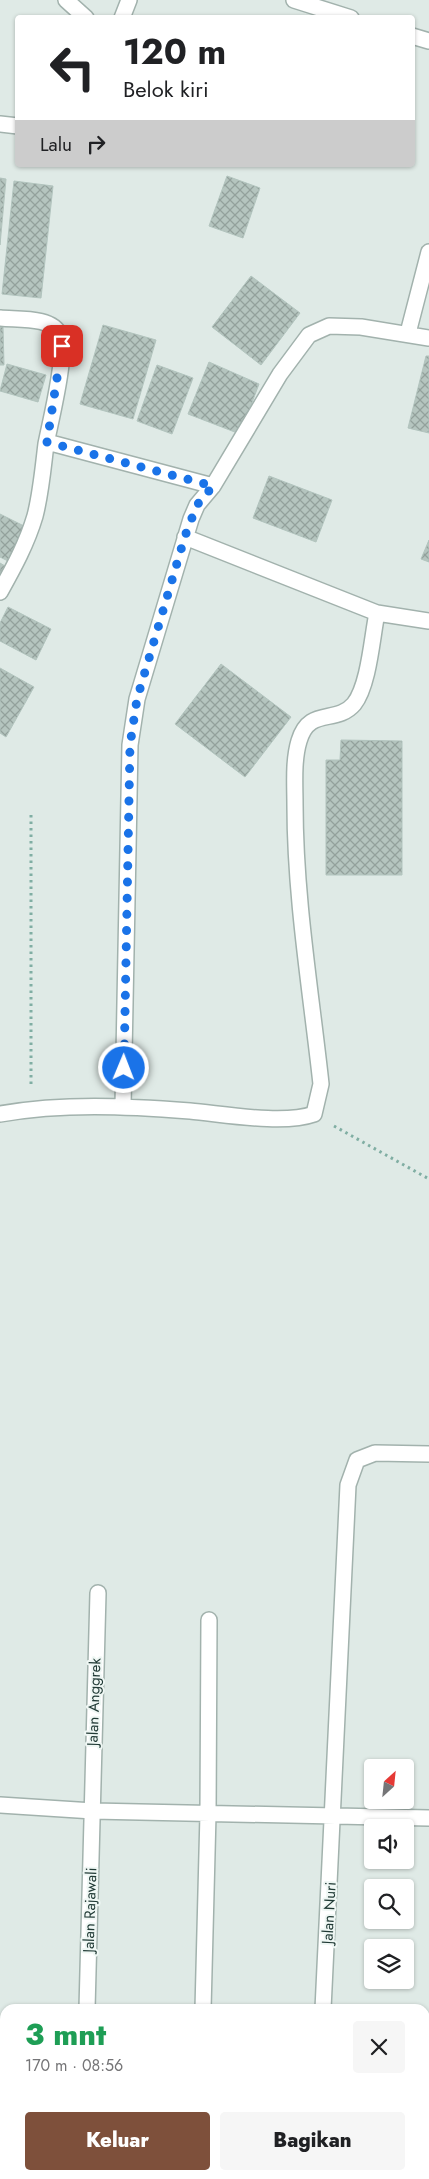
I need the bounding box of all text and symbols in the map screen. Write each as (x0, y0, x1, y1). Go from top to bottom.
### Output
text: 120 m (123, 27, 226, 77)
icon: left (40, 35, 105, 100)
text: Belok kiri (123, 73, 209, 105)
icon: right (82, 130, 110, 158)
text: Lalu (40, 131, 72, 158)
pin (41, 325, 83, 367)
icon: arrive (48, 332, 76, 360)
position arrow (97, 1041, 149, 1093)
street label: Jalan Anggrek (81, 1657, 107, 1748)
north arrow (364, 1759, 414, 1809)
map controls (364, 1759, 414, 1989)
button: sound (364, 1819, 414, 1869)
street label: Jalan Rajawali (77, 1867, 102, 1955)
button: search (364, 1879, 414, 1929)
street label: Jalan Nuri (316, 1881, 342, 1947)
button: layers (364, 1939, 414, 1989)
text: 3 mnt (25, 2013, 106, 2056)
button: close (353, 2021, 405, 2073)
text: 170 m · 08:56 (25, 2054, 123, 2077)
button: Keluar (25, 2112, 210, 2170)
button: Bagikan (220, 2112, 405, 2170)

